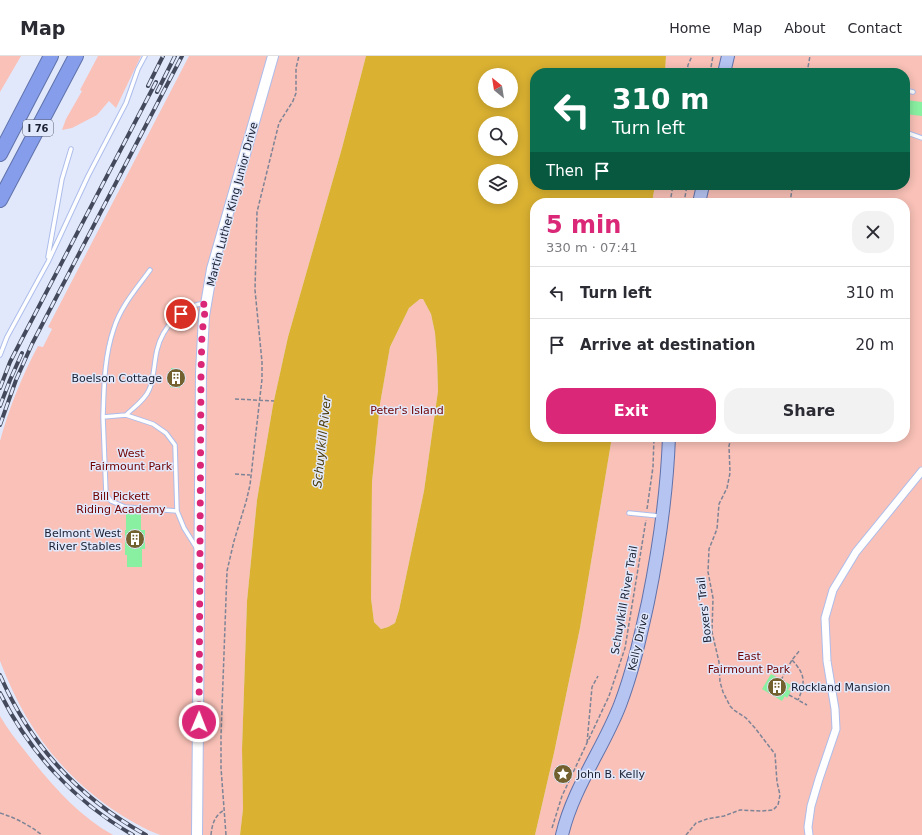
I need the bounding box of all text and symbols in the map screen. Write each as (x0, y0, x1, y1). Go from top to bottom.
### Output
text: Map (20, 17, 65, 39)
text: Home (669, 20, 711, 36)
text: Map (733, 20, 762, 36)
text: About (784, 20, 826, 36)
text: Contact (848, 20, 902, 36)
north arrow (478, 68, 518, 108)
map controls (478, 68, 518, 204)
text: 310 m (612, 83, 709, 116)
icon: left (546, 84, 598, 136)
button: search (478, 116, 518, 156)
text: Turn left (612, 117, 685, 138)
road number: I 76 (23, 120, 53, 136)
street label: Martin Luther King Junior Drive (204, 120, 261, 288)
icon: arrive (591, 160, 613, 182)
text: Then (546, 162, 583, 180)
button: layers (478, 164, 518, 204)
text: 5 min (546, 211, 621, 239)
button: close (852, 211, 894, 253)
text: 330 m · 07:41 (546, 240, 637, 255)
icon: left (546, 282, 568, 304)
text: Turn left (580, 284, 652, 302)
text: 310 m (846, 284, 894, 302)
pin (164, 297, 198, 331)
icon: arrive (170, 303, 192, 325)
icon: arrive (546, 334, 568, 356)
text: Arrive at destination (580, 336, 755, 354)
text: 20 m (856, 336, 894, 354)
building icon: Boelson Cottage (165, 367, 187, 389)
place label: Boelson Cottage (71, 372, 162, 385)
button: Exit (546, 388, 716, 434)
button: Share (724, 388, 894, 434)
water label: Schuylkill River (310, 395, 334, 488)
park label: Peter's Island (370, 404, 444, 417)
park label: West Fairmount Park (90, 447, 173, 473)
park label: Bill Pickett Riding Academy (76, 490, 166, 516)
place label: Belmont West River Stables (44, 527, 122, 553)
building icon: Belmont West River Stables (124, 528, 146, 550)
street label: Schuylkill River Trail (609, 545, 640, 655)
street label: Boxers' Trail (695, 576, 714, 644)
street label: Kelly Drive (626, 612, 651, 672)
park label: East Fairmount Park (708, 650, 791, 676)
building icon: Rockland Mansion (766, 676, 788, 698)
place label: Rockland Mansion (791, 681, 890, 694)
position arrow (178, 701, 220, 743)
place icon: John B. Kelly (552, 763, 574, 785)
place label: John B. Kelly (576, 768, 645, 781)

